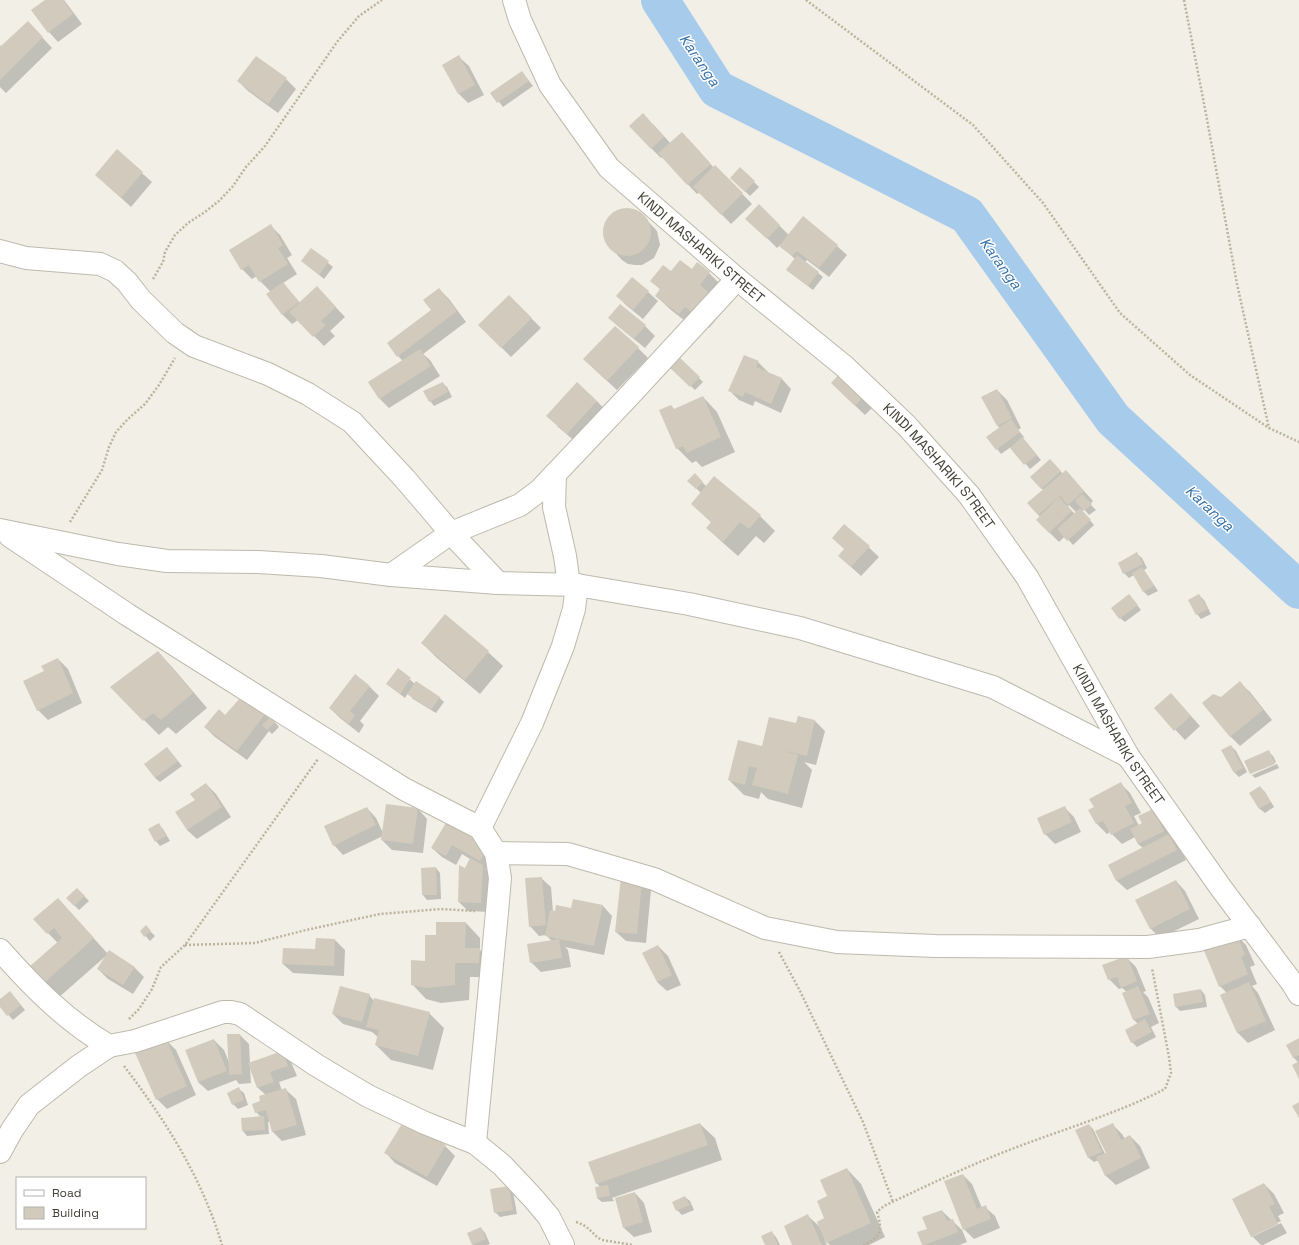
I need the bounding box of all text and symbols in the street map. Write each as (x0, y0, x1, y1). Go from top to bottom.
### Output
water label: Karanga (676, 30, 725, 90)
street label: KINDI MASHARIKI STREET (634, 188, 769, 307)
water label: Karanga (976, 233, 1026, 293)
street label: KINDI MASHARIKI STREET (879, 399, 999, 533)
water label: Karanga (1182, 481, 1238, 535)
street label: KINDI MASHARIKI STREET (1069, 661, 1169, 808)
legend (16, 1177, 146, 1229)
text: Road (52, 1185, 81, 1201)
text: Building (52, 1205, 99, 1221)

